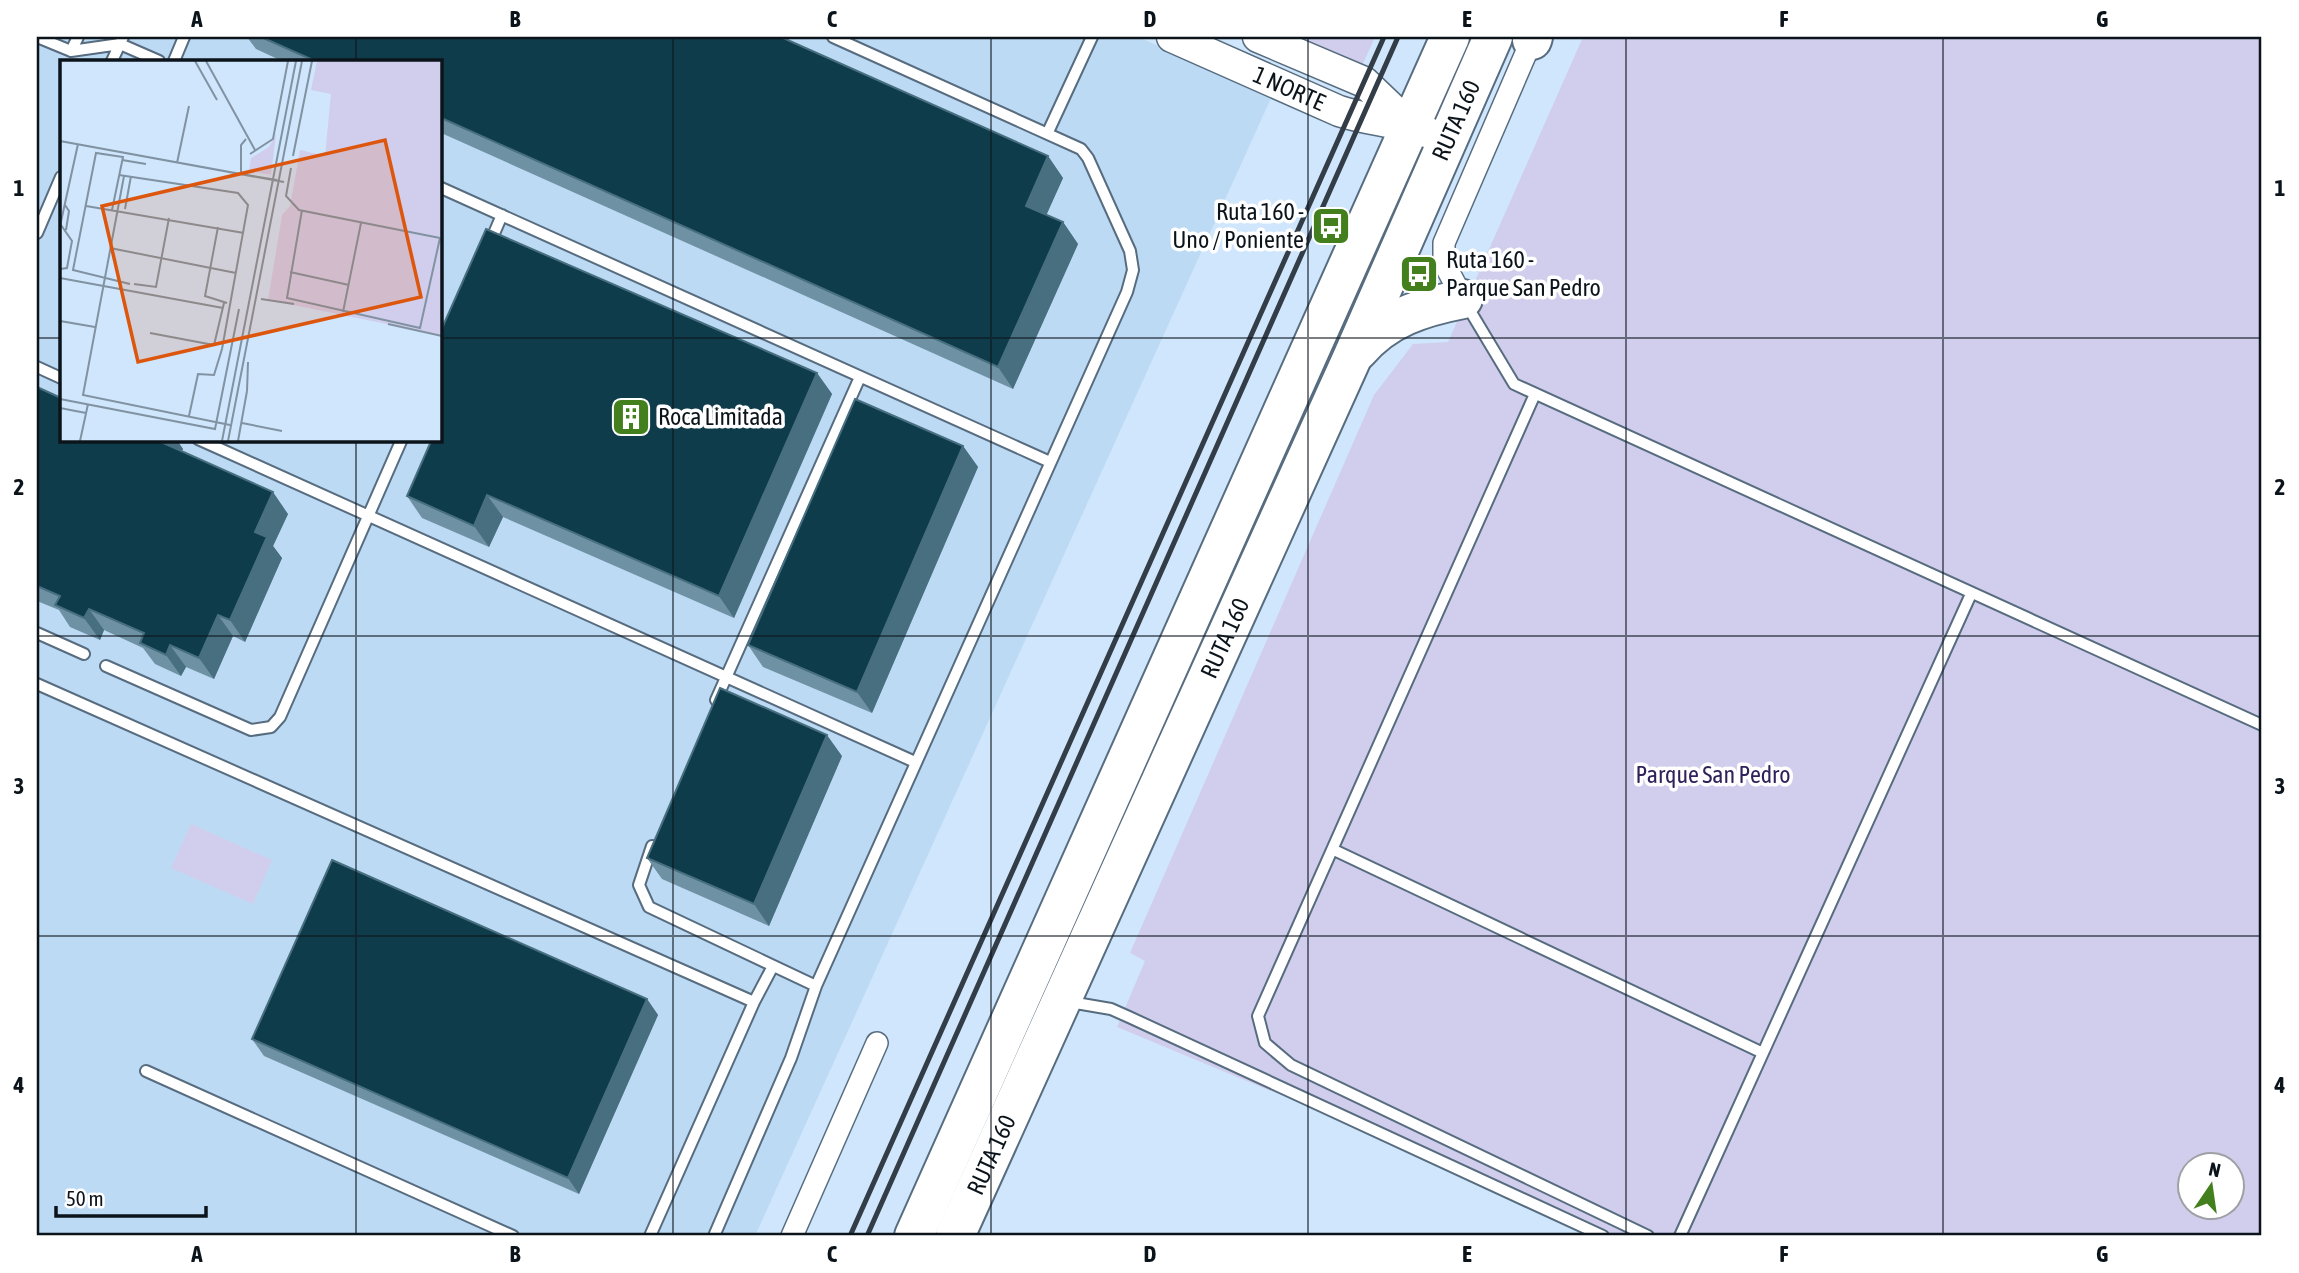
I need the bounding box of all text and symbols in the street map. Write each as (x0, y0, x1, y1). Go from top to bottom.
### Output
text: A (190, 6, 203, 32)
text: B (510, 6, 521, 32)
text: C (827, 6, 838, 32)
text: D (1144, 6, 1157, 32)
text: E (1462, 6, 1472, 32)
text: F (1779, 6, 1789, 32)
text: G (2096, 6, 2108, 32)
inset map (60, 60, 441, 441)
street label: 1 NORTE (1249, 61, 1329, 116)
street label: RUTA 160 (1426, 76, 1485, 164)
text: 1 (14, 175, 25, 201)
text: 1 (2275, 175, 2286, 201)
place label: Ruta 160 - Uno / Poniente (1172, 198, 1304, 253)
bus stop icon: Ruta 160 - Uno / Poniente (1310, 205, 1352, 247)
place label: Ruta 160 - Parque San Pedro (1446, 246, 1601, 301)
bus stop icon: Ruta 160 - Parque San Pedro (1398, 253, 1440, 295)
building icon: Roca Limitada (610, 396, 652, 438)
place label: Roca Limitada (658, 403, 783, 430)
text: 2 (14, 474, 24, 500)
text: 2 (2275, 474, 2285, 500)
street label: RUTA 160 (1195, 594, 1255, 682)
park label: Parque San Pedro (1636, 761, 1790, 788)
text: 3 (14, 773, 24, 799)
text: 3 (2275, 773, 2285, 799)
text: 4 (13, 1072, 25, 1098)
text: 4 (2274, 1072, 2286, 1098)
street label: RUTA 160 (961, 1111, 1021, 1199)
north arrow (2176, 1150, 2246, 1220)
text: N (2207, 1157, 2223, 1181)
scale bar (56, 1175, 206, 1219)
text: 50 m (66, 1186, 104, 1210)
text: A (190, 1241, 203, 1267)
text: B (510, 1241, 521, 1267)
text: C (827, 1241, 838, 1267)
text: D (1144, 1241, 1157, 1267)
text: E (1462, 1241, 1472, 1267)
text: F (1779, 1241, 1789, 1267)
text: G (2096, 1241, 2108, 1267)

